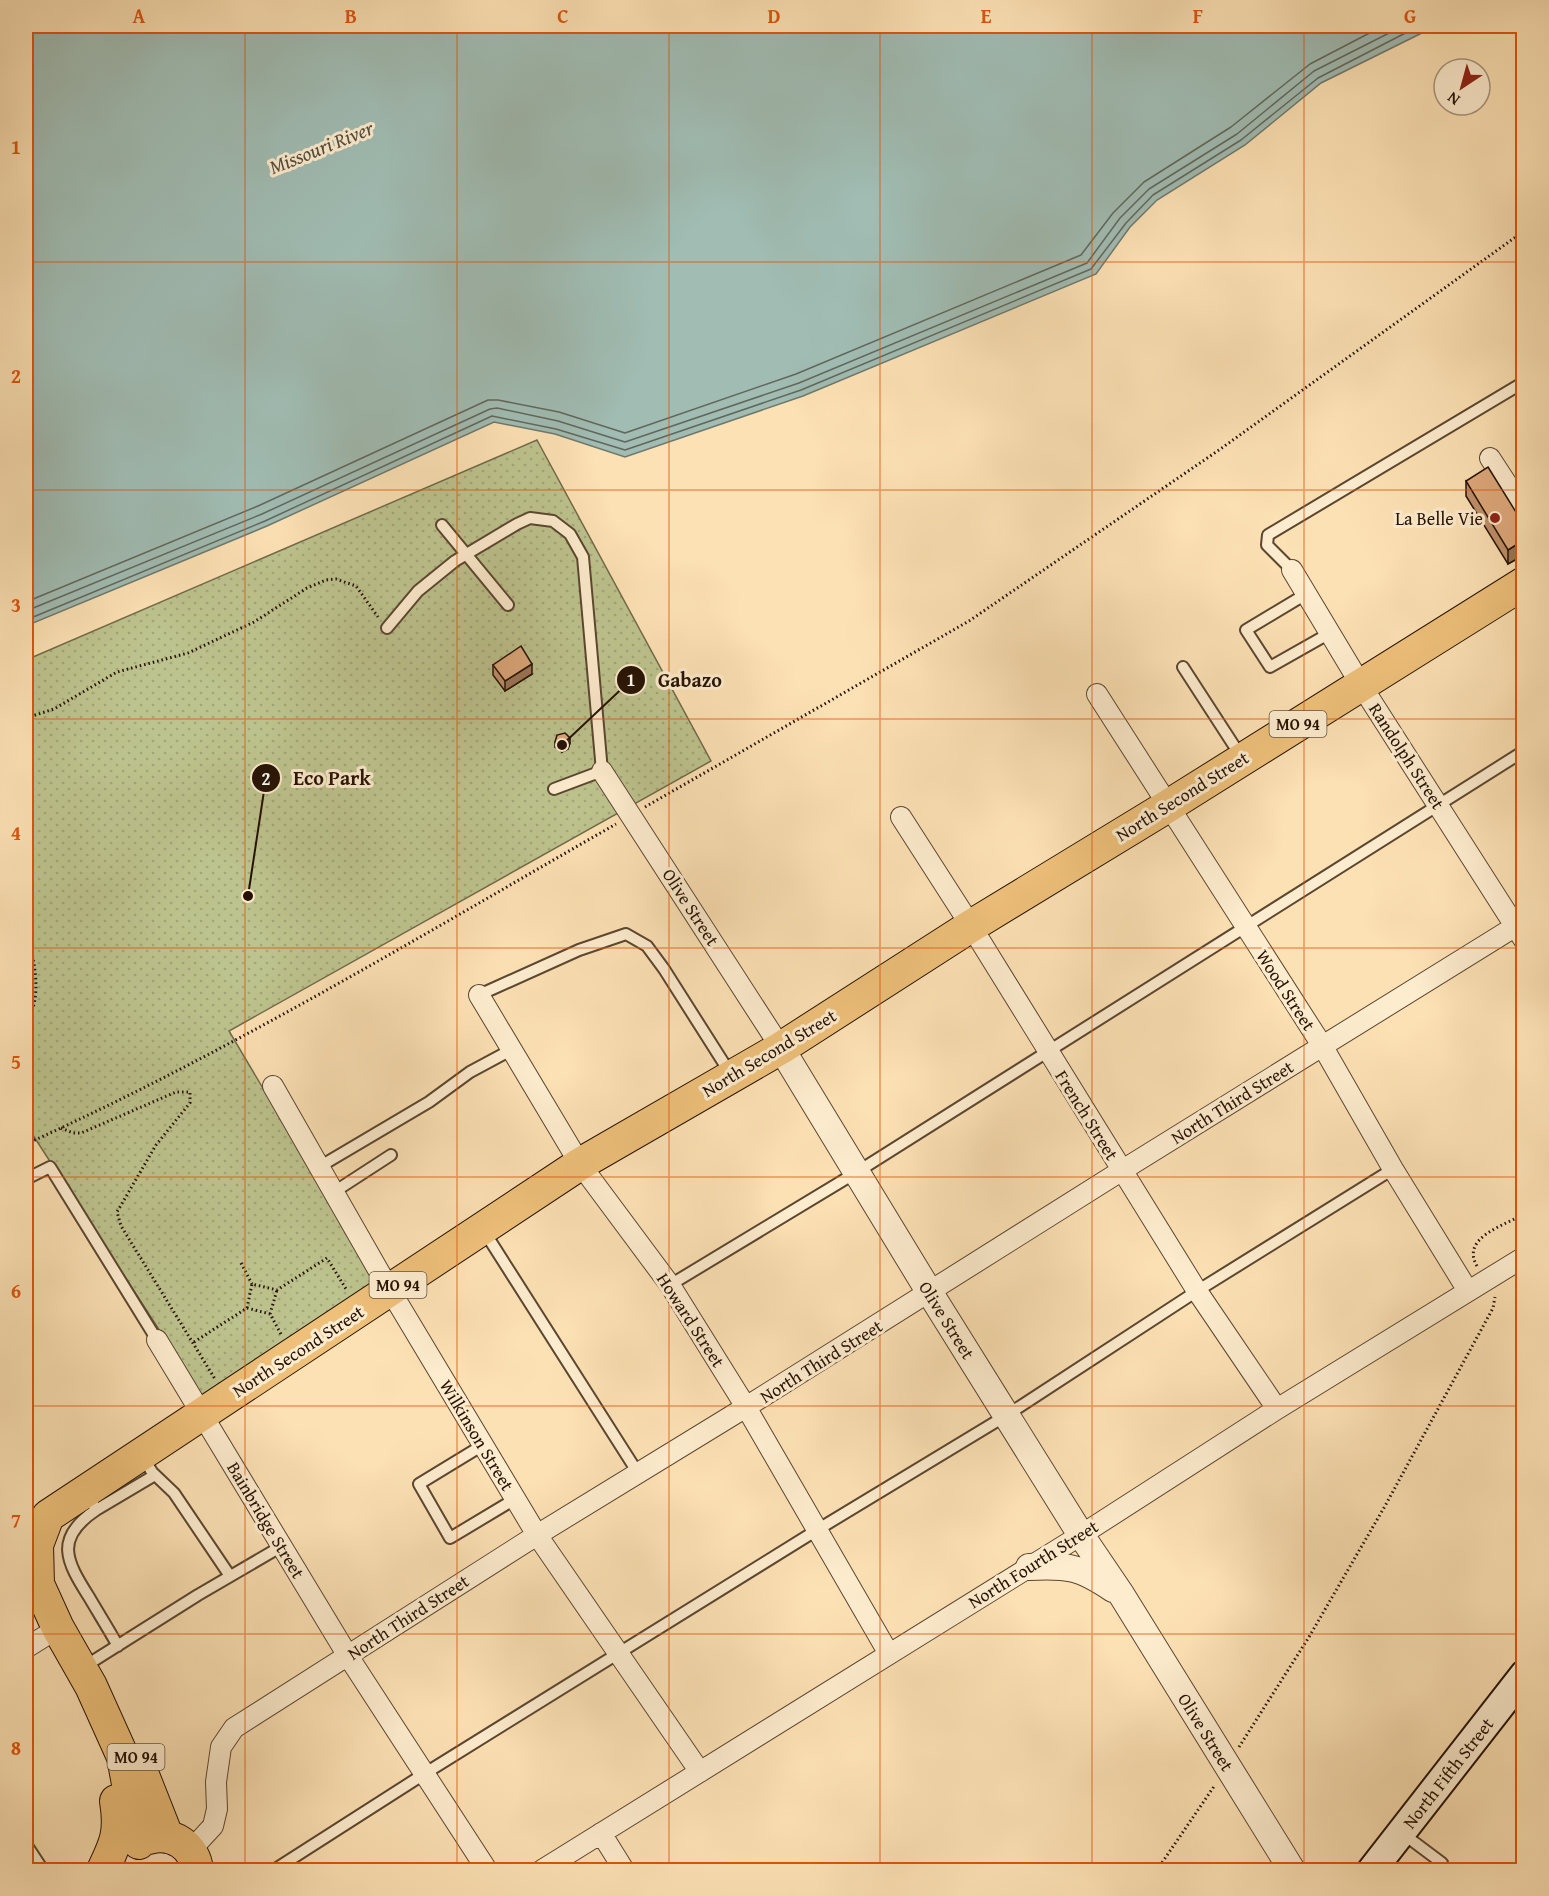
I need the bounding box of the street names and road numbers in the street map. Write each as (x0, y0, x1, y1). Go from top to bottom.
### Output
street label: Randolph Street (1362, 697, 1452, 815)
road number: MO 94 (1270, 711, 1326, 737)
street label: North Second Street (1110, 744, 1254, 848)
street label: Olive Street (656, 863, 727, 952)
street label: Wood Street (1250, 944, 1323, 1037)
street label: North Second Street (697, 1002, 842, 1104)
street label: North Third Street (1165, 1053, 1299, 1151)
street label: French Street (1049, 1065, 1126, 1166)
street label: Howard Street (650, 1267, 732, 1373)
road number: MO 94 (370, 1272, 426, 1298)
street label: Olive Street (912, 1276, 982, 1365)
street label: North Second Street (227, 1298, 370, 1404)
street label: North Third Street (754, 1312, 888, 1410)
street label: Wilkinson Street (433, 1374, 521, 1496)
street label: Bainbridge Street (220, 1456, 312, 1584)
street label: North Fourth Street (963, 1513, 1104, 1615)
street label: North Third Street (342, 1567, 475, 1667)
street label: Olive Street (1171, 1688, 1241, 1777)
street label: North Fifth Street (1396, 1711, 1500, 1834)
road number: MO 94 (108, 1744, 164, 1770)

